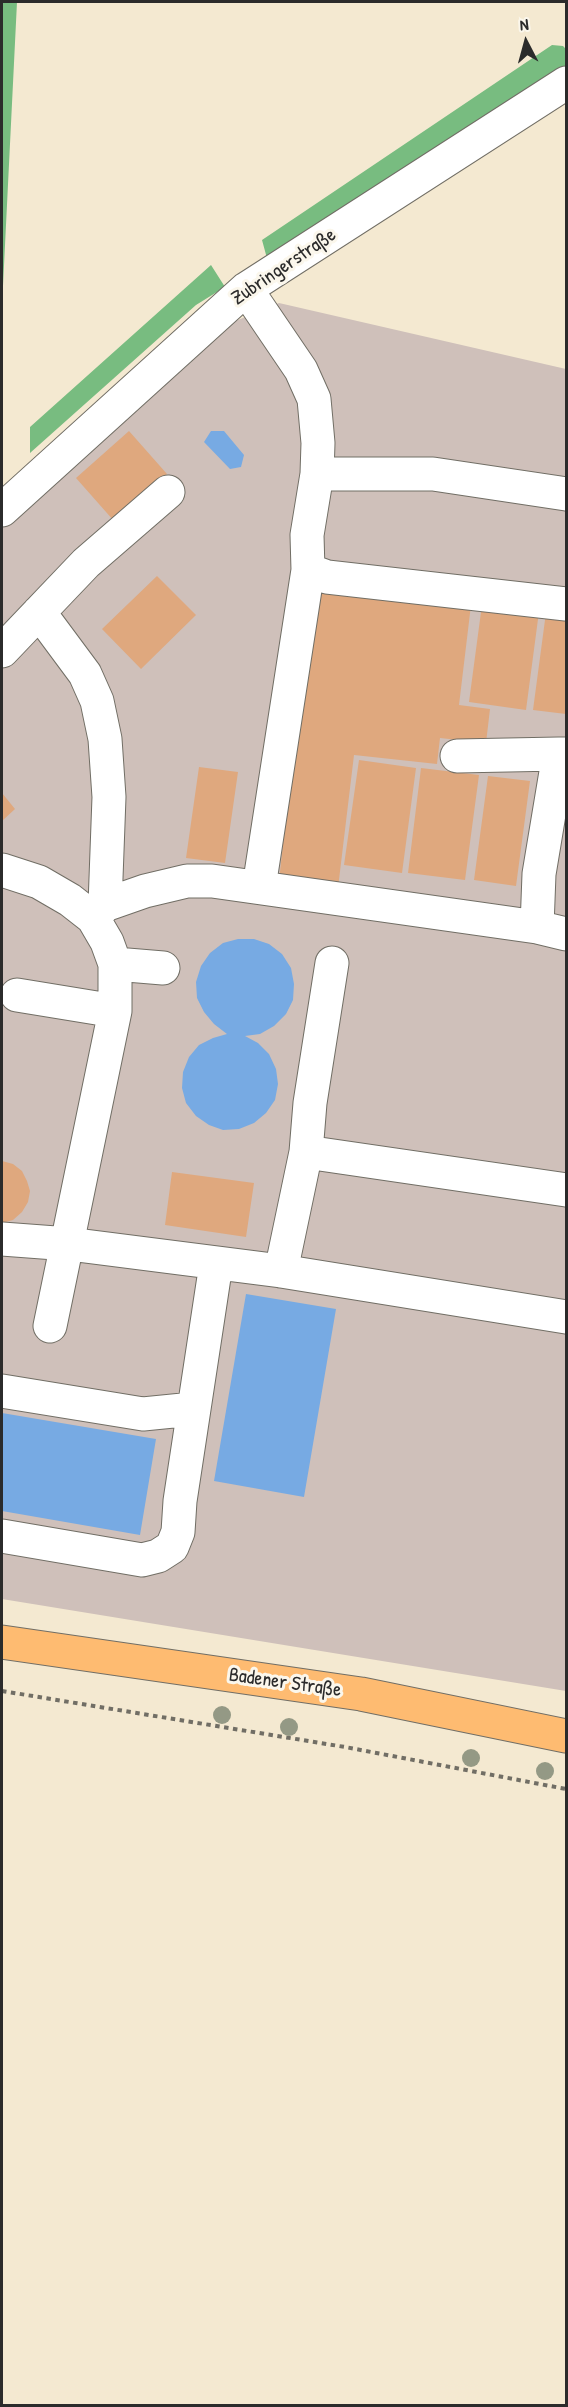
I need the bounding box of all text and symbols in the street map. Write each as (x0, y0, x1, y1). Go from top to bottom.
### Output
north arrow (496, 12, 556, 72)
text: N (519, 13, 529, 35)
street label: Zubringerstraße (227, 223, 341, 311)
street label: Badener Straße (227, 1663, 343, 1703)

